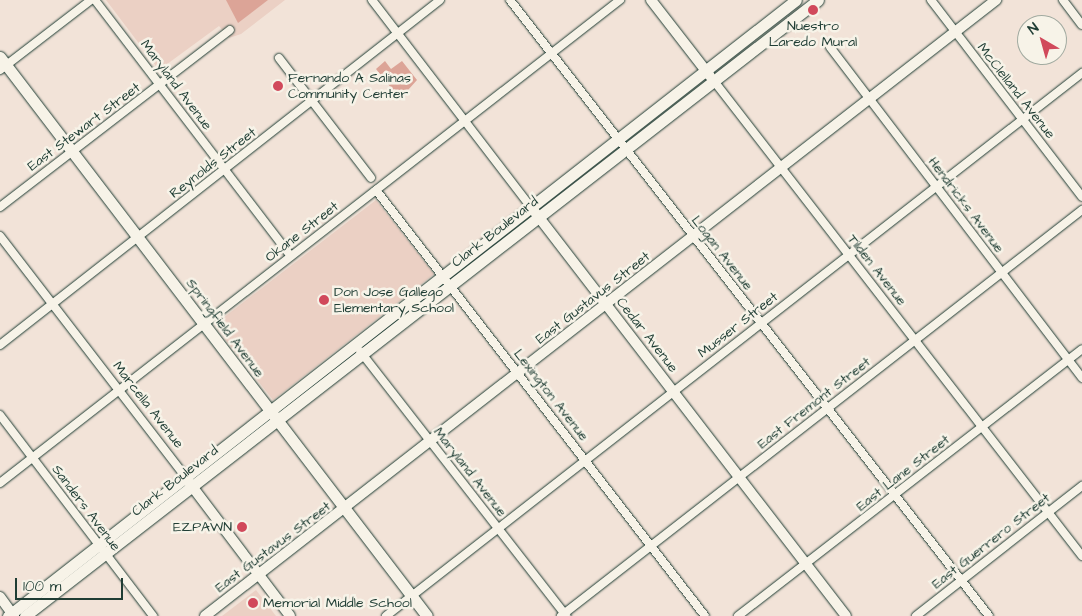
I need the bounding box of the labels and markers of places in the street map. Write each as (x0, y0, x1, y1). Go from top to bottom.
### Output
marker: Nuestro Laredo Mural (807, 4, 819, 16)
place label: Nuestro Laredo Mural (769, 18, 857, 50)
place label: Fernando A Salinas Community Center (288, 70, 411, 102)
marker: Fernando A Salinas Community Center (272, 80, 284, 92)
place label: Don Jose Gallego Elementary School (334, 284, 454, 316)
marker: Don Jose Gallego Elementary School (318, 294, 330, 306)
place label: EZPAWN (173, 519, 232, 535)
marker: EZPAWN (236, 521, 248, 533)
place label: Memorial Middle School (263, 595, 412, 611)
marker: Memorial Middle School (247, 597, 259, 609)

